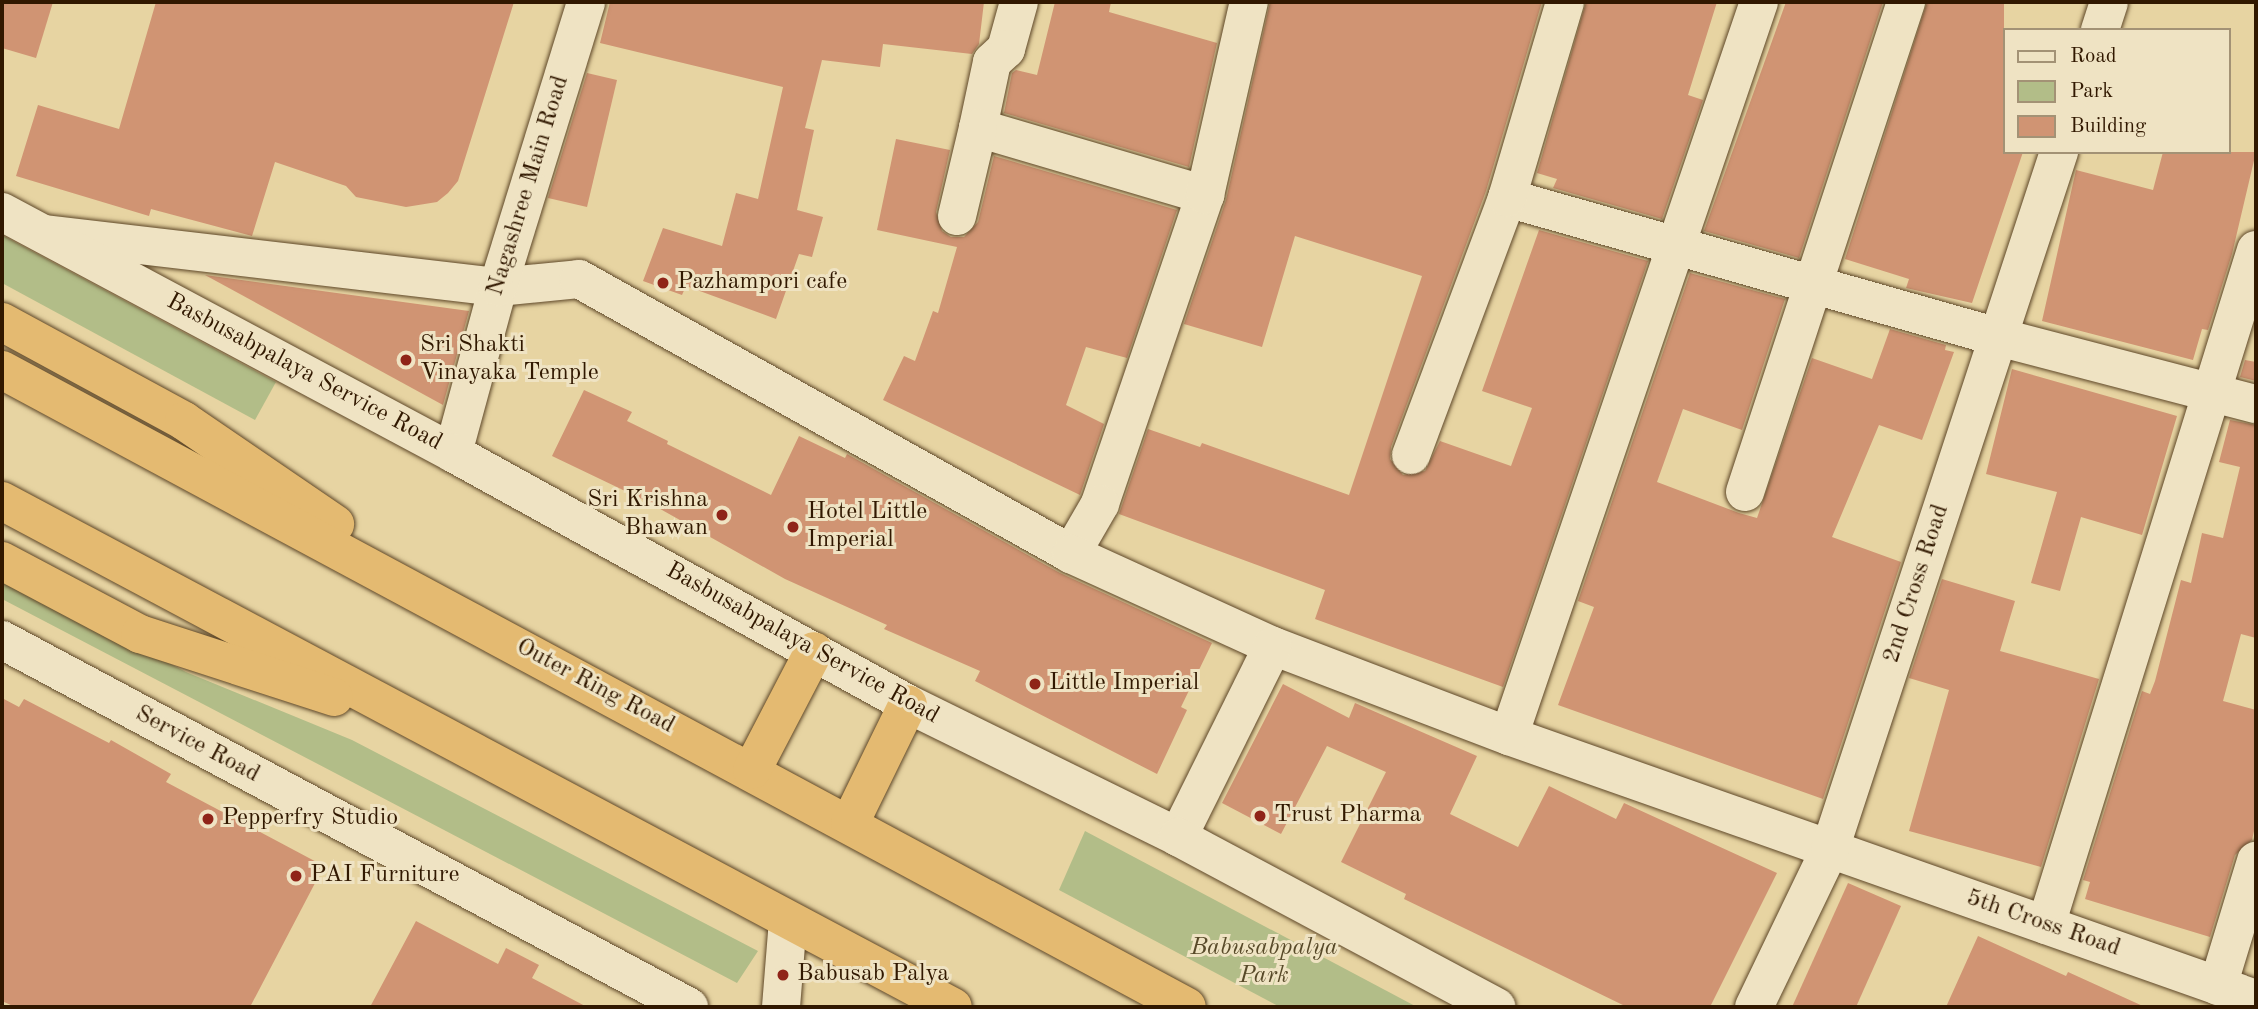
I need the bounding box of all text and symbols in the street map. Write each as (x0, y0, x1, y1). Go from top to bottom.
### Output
legend (2002, 28, 2230, 154)
text: Road (2070, 46, 2117, 67)
street label: Nagashree Main Road (482, 72, 576, 300)
text: Park (2070, 81, 2113, 102)
text: Building (2070, 116, 2146, 137)
place label: Pazhampori cafe (677, 269, 847, 297)
marker: Pazhampori cafe (655, 275, 671, 291)
street label: Basbusabpalaya Service Road (161, 288, 447, 458)
place label: Sri Shakti Vinayaka Temple (420, 332, 599, 388)
marker: Sri Shakti Vinayaka Temple (398, 352, 414, 368)
place label: Sri Krishna Bhawan (587, 487, 708, 543)
place label: Hotel Little Imperial (807, 499, 927, 555)
street label: 2nd Cross Road (1878, 501, 1956, 667)
marker: Sri Krishna Bhawan (714, 507, 730, 523)
marker: Hotel Little Imperial (785, 519, 801, 535)
street label: Basbusabpalaya Service Road (660, 557, 944, 731)
street label: Outer Ring Road (511, 633, 679, 741)
place label: Little Imperial (1049, 670, 1199, 698)
marker: Little Imperial (1027, 676, 1043, 692)
street label: Service Road (130, 700, 264, 790)
place label: Trust Pharma (1274, 802, 1421, 830)
place label: Pepperfry Studio (222, 805, 398, 833)
marker: Trust Pharma (1252, 808, 1268, 824)
marker: Pepperfry Studio (200, 811, 216, 827)
place label: PAI Furniture (310, 862, 460, 890)
marker: PAI Furniture (288, 868, 304, 884)
street label: 5th Cross Road (1962, 884, 2124, 964)
park label: Babusabpalya Park (1190, 935, 1338, 991)
place label: Babusab Palya (797, 961, 949, 989)
marker: Babusab Palya (775, 967, 791, 983)

